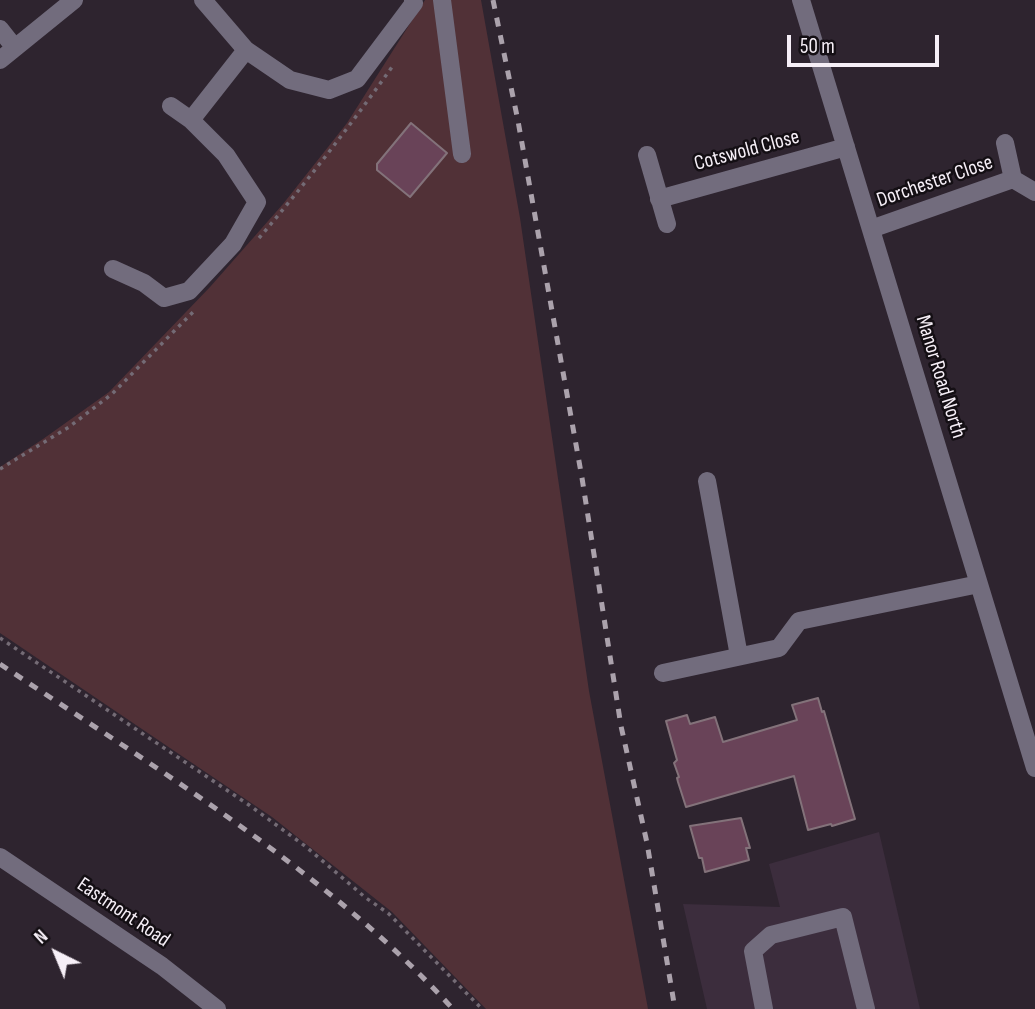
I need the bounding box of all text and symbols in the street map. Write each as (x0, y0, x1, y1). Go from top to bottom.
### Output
scale bar (790, 21, 942, 65)
text: 50 m (800, 34, 835, 59)
street label: Cotswold Close (692, 125, 802, 177)
street label: Dorchester Close (874, 150, 996, 214)
street label: Manor Road North (909, 313, 971, 441)
street label: Eastmont Road (72, 873, 174, 953)
north arrow (21, 918, 91, 988)
text: N (30, 925, 53, 949)

